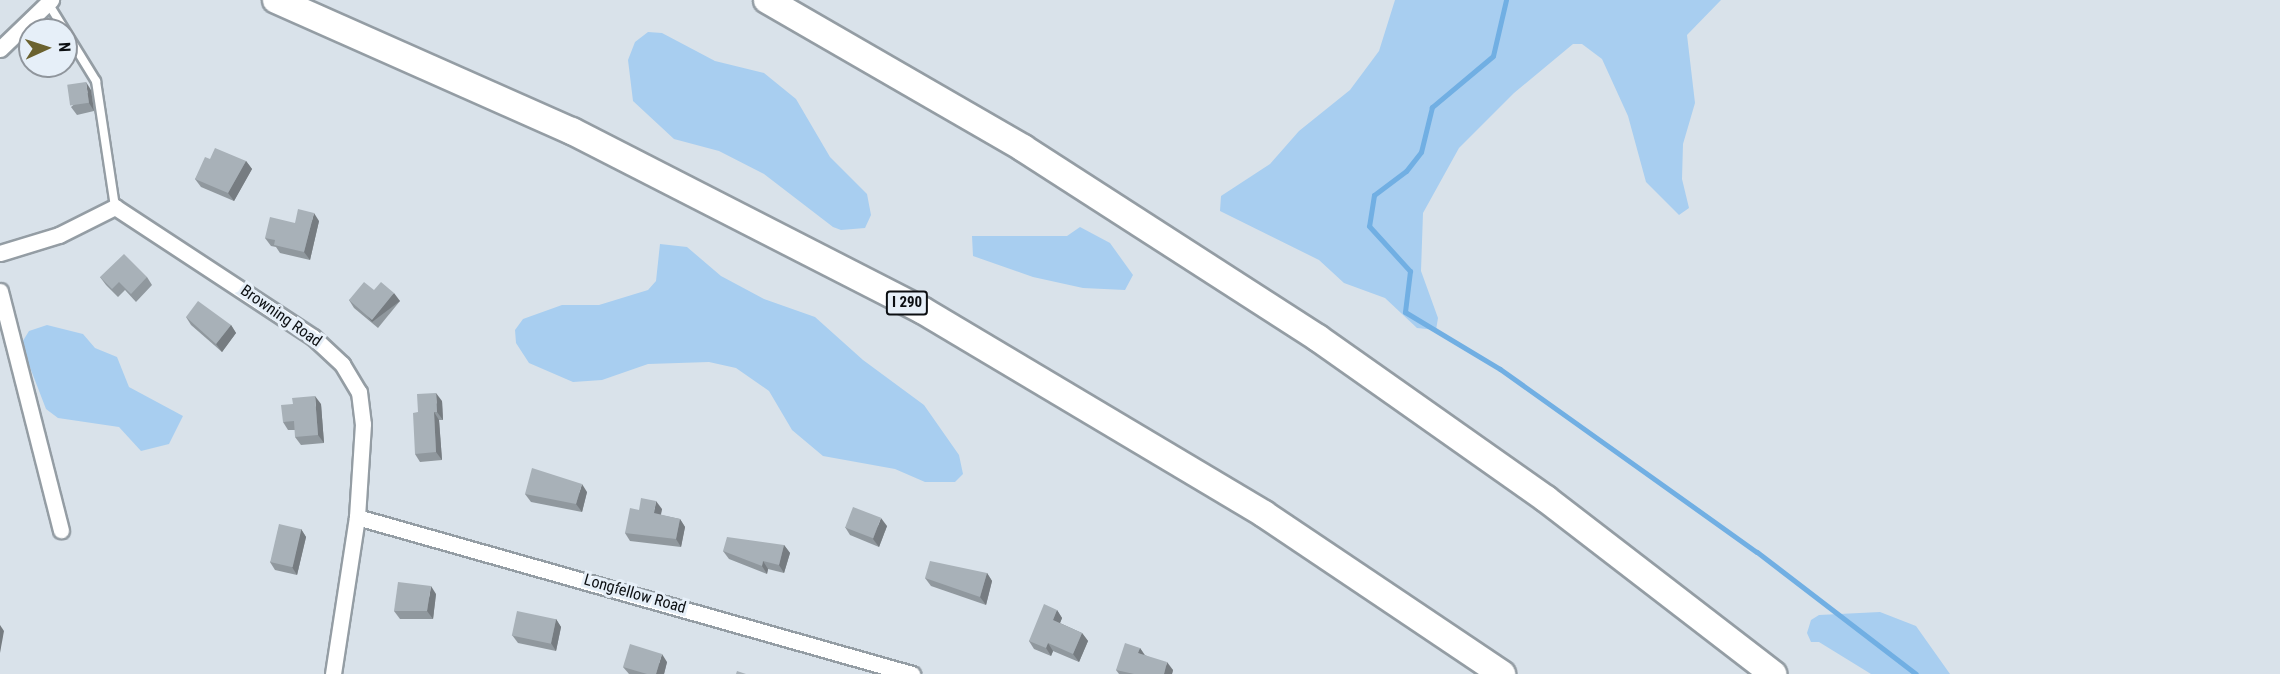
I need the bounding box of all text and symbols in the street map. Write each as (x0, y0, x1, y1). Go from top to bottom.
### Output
north arrow (18, 18, 78, 78)
text: N (55, 42, 74, 53)
street label: Browning Road (237, 281, 325, 351)
road number: I 290 (884, 291, 930, 315)
street label: Longfellow Road (582, 570, 688, 618)

